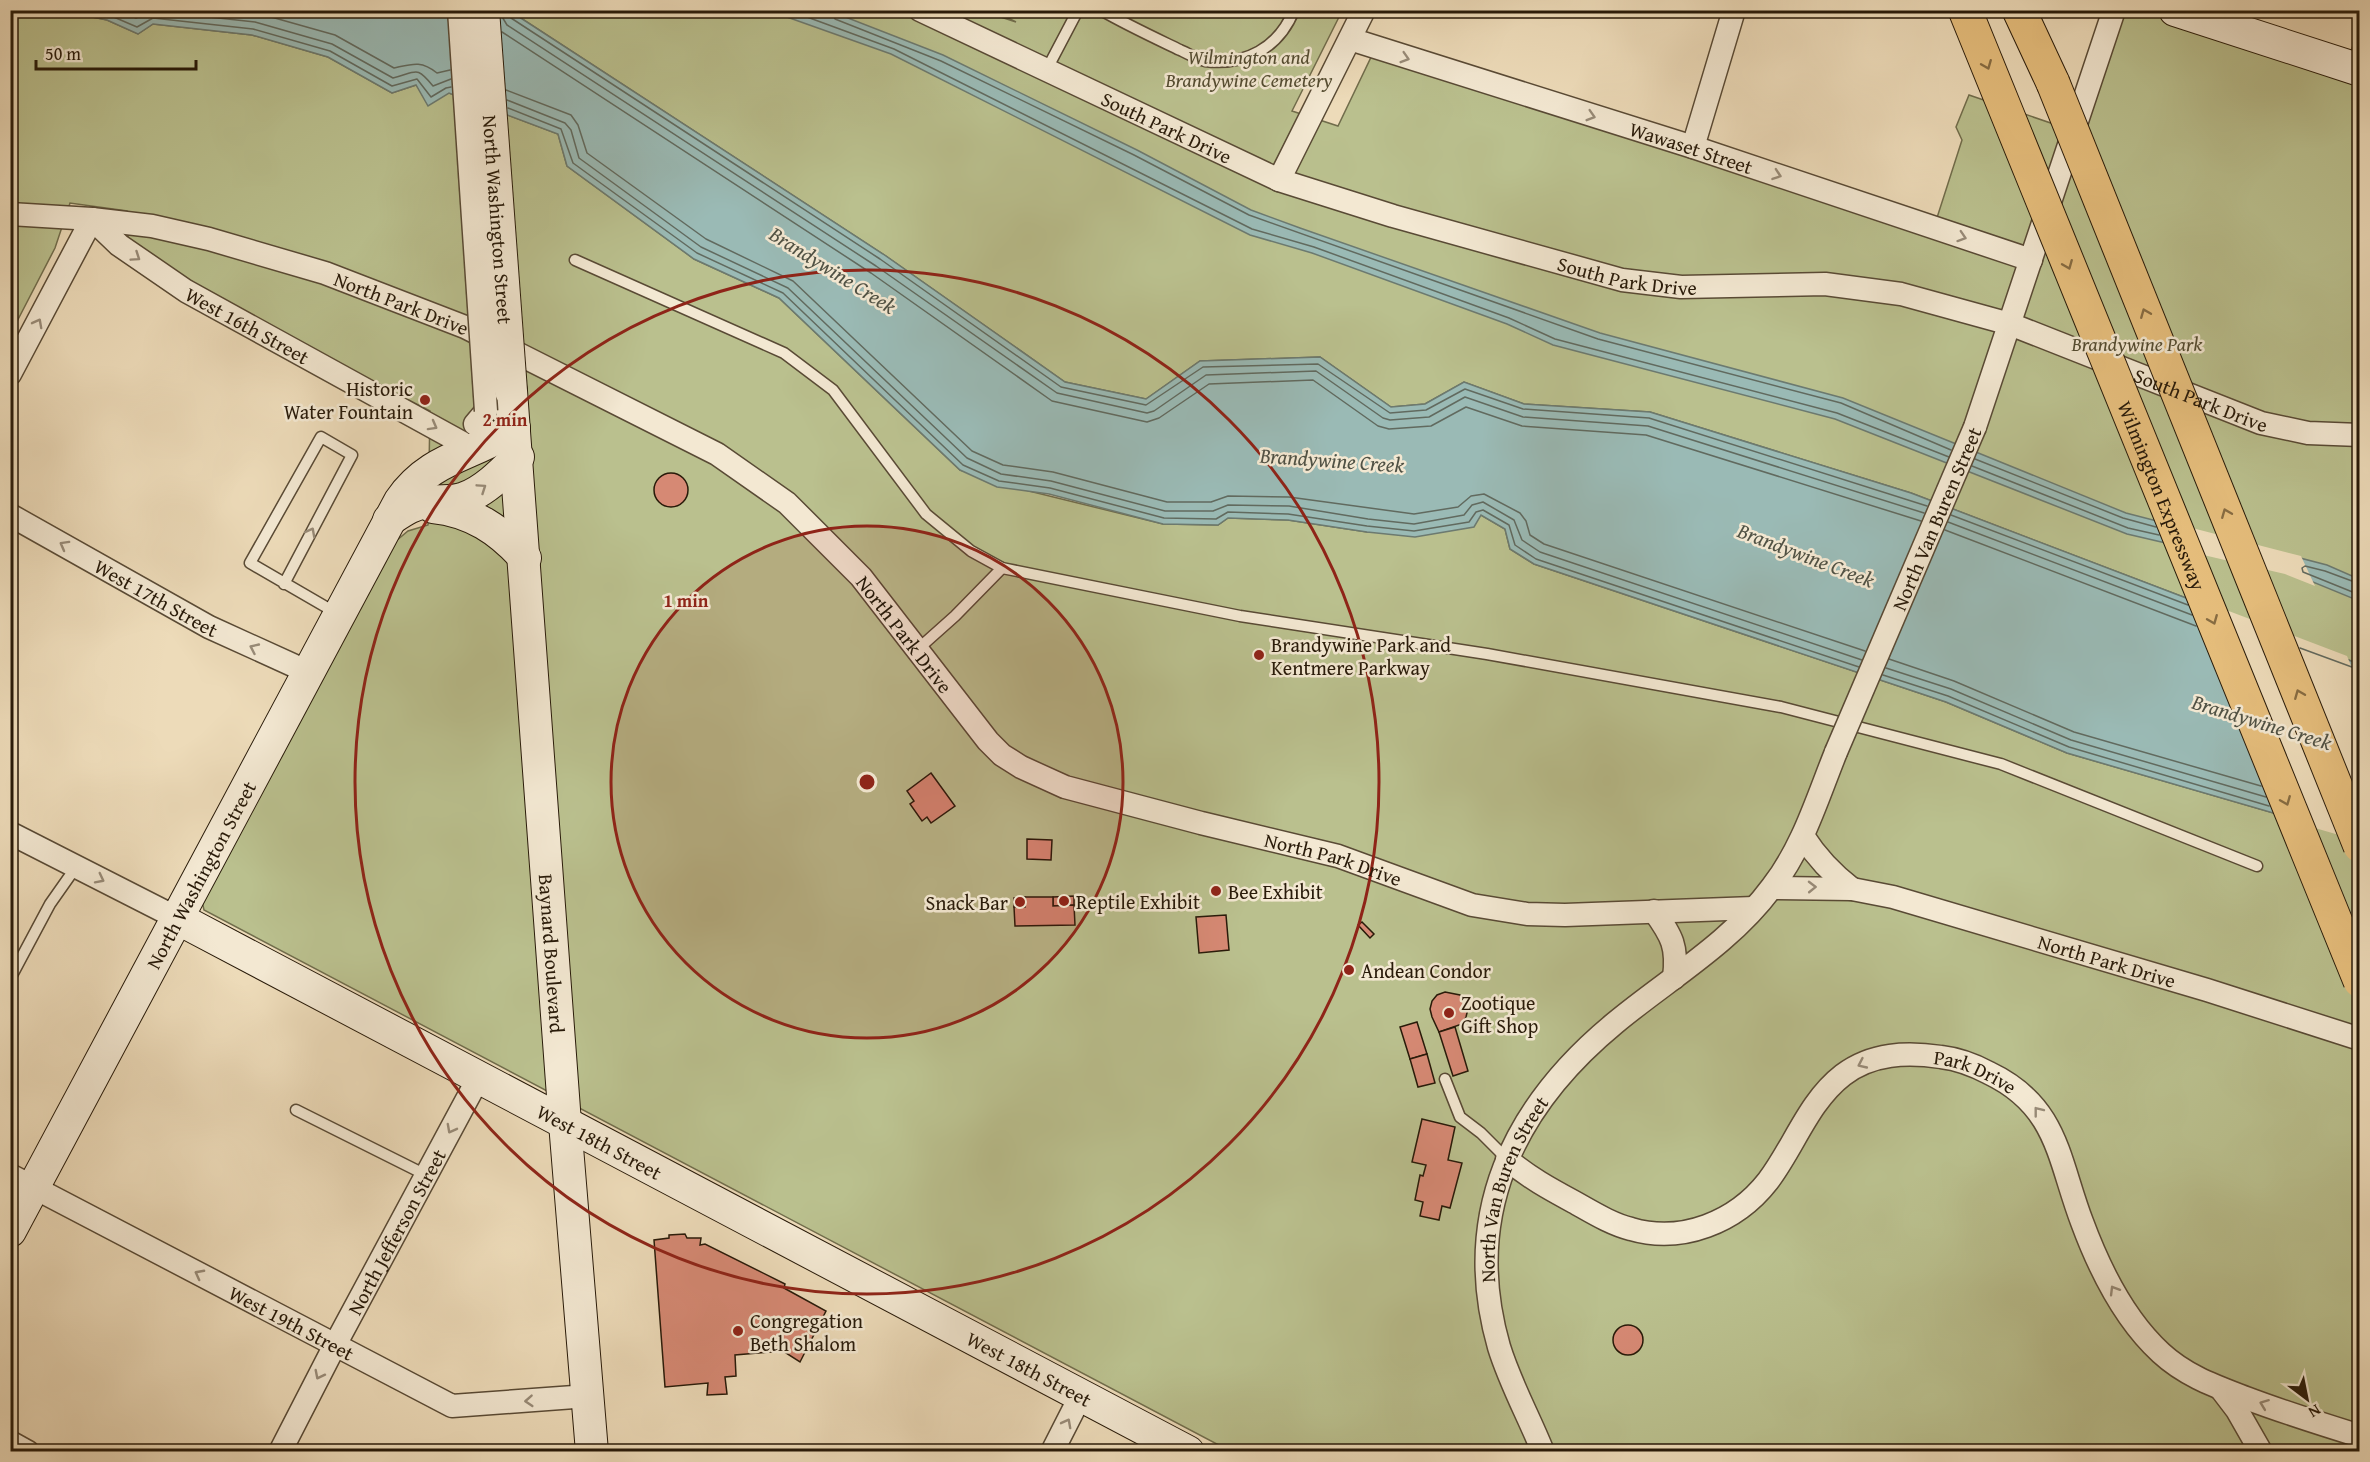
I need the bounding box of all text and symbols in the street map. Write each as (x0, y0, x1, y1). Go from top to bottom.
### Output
scale bar (36, 33, 196, 71)
text: 50 m (45, 40, 81, 67)
park label: Wilmington and Brandywine Cemetery (1164, 42, 1333, 94)
one-way arrow (1399, 51, 1410, 63)
one-way arrow (1980, 58, 1992, 69)
street label: South Park Drive (1097, 83, 1237, 170)
one-way arrow (1585, 109, 1596, 121)
street label: Wawaset Street (1626, 113, 1757, 181)
street label: North Washington Street (476, 114, 521, 325)
one-way arrow (1771, 168, 1782, 181)
water label: Brandywine Creek (763, 218, 903, 322)
one-way arrow (1956, 230, 1967, 243)
street label: South Park Drive (1554, 248, 1697, 302)
one-way arrow (130, 250, 141, 261)
one-way arrow (2061, 258, 2073, 269)
street label: North Park Drive (330, 263, 473, 342)
street label: West 16th Street (180, 279, 315, 371)
one-way arrow (2140, 308, 2152, 319)
one-way arrow (31, 318, 42, 329)
park label: Brandywine Park (2071, 329, 2203, 358)
street label: South Park Drive (2130, 360, 2270, 438)
place label: Historic Water Fountain (284, 374, 413, 426)
marker: Historic Water Fountain (418, 393, 432, 407)
street label: Wilmington Expressway (2111, 396, 2214, 594)
text: 2 min (483, 406, 528, 433)
one-way arrow (427, 419, 438, 430)
street label: North Van Buren Street (1884, 422, 1988, 615)
water label: Brandywine Creek (1258, 439, 1405, 481)
one-way arrow (475, 484, 486, 495)
one-way arrow (2221, 509, 2233, 520)
water label: Brandywine Creek (1732, 514, 1879, 595)
one-way arrow (304, 527, 316, 538)
one-way arrow (60, 541, 71, 553)
street label: West 17th Street (89, 551, 223, 644)
street label: North Park Drive (850, 569, 960, 699)
text: 1 min (664, 587, 709, 614)
one-way arrow (2206, 614, 2218, 625)
place label: Brandywine Park and Kentmere Parkway (1271, 630, 1451, 682)
one-way arrow (250, 643, 261, 655)
marker: Brandywine Park and Kentmere Parkway (1252, 648, 1266, 662)
water label: Brandywine Creek (2187, 686, 2336, 758)
one-way arrow (2293, 689, 2306, 700)
centre of rings (857, 772, 877, 792)
street label: North Washington Street (138, 775, 263, 974)
one-way arrow (2279, 795, 2291, 806)
street label: North Park Drive (1262, 824, 1406, 893)
one-way arrow (94, 872, 104, 883)
street label: Baynard Boulevard (532, 873, 573, 1035)
place label: Bee Exhibit (1228, 877, 1323, 906)
one-way arrow (1807, 881, 1816, 894)
marker: Bee Exhibit (1209, 884, 1223, 898)
place label: Reptile Exhibit (1076, 887, 1200, 916)
place label: Snack Bar (925, 888, 1008, 917)
marker: Reptile Exhibit (1057, 894, 1071, 908)
marker: Snack Bar (1013, 895, 1027, 909)
street label: North Park Drive (2035, 926, 2179, 994)
place label: Andean Condor (1361, 956, 1491, 985)
marker: Andean Condor (1342, 963, 1356, 977)
place label: Zootique Gift Shop (1461, 988, 1538, 1040)
marker: Zootique Gift Shop (1442, 1006, 1456, 1020)
street label: Park Drive (1932, 1042, 2023, 1100)
one-way arrow (1858, 1057, 1869, 1069)
street label: North Van Buren Street (1472, 1089, 1555, 1283)
street label: West 18th Street (532, 1096, 667, 1186)
one-way arrow (2035, 1107, 2046, 1118)
one-way arrow (447, 1123, 458, 1133)
street label: North Jefferson Street (339, 1143, 452, 1320)
one-way arrow (195, 1270, 206, 1281)
street label: West 19th Street (224, 1278, 360, 1367)
one-way arrow (2110, 1286, 2122, 1296)
place label: Congregation Beth Shalom (750, 1306, 863, 1358)
street label: West 18th Street (962, 1323, 1097, 1413)
marker: Congregation Beth Shalom (731, 1324, 745, 1338)
one-way arrow (315, 1368, 327, 1379)
north arrow (2277, 1369, 2337, 1429)
one-way arrow (525, 1394, 534, 1407)
one-way arrow (2259, 1399, 2270, 1412)
text: N (2304, 1399, 2326, 1425)
one-way arrow (1059, 1419, 1071, 1430)

